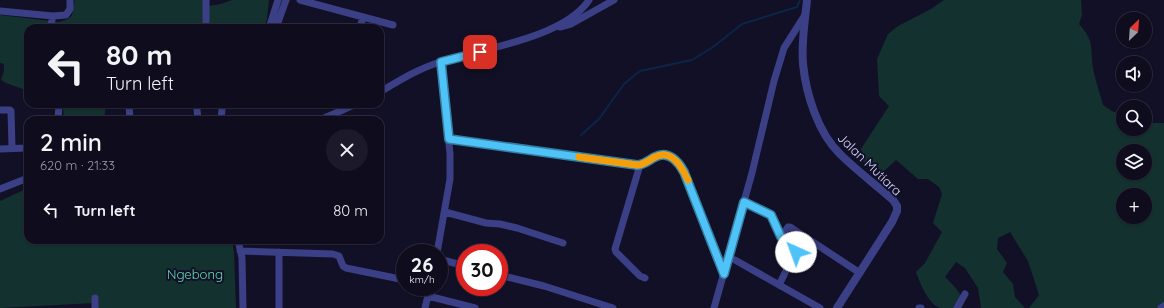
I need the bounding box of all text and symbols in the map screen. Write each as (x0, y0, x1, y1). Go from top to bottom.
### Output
north arrow (1116, 12, 1152, 48)
map controls (1116, 12, 1152, 224)
pin (463, 35, 497, 69)
text: 80 m (106, 37, 172, 72)
icon: left (40, 40, 92, 92)
icon: arrive (469, 41, 491, 63)
button: sound (1116, 56, 1152, 92)
text: Turn left (106, 72, 174, 95)
button: search (1116, 100, 1152, 136)
text: 2 min (40, 127, 102, 157)
button: close (326, 129, 368, 171)
street label: Jalan Mutiara (835, 129, 905, 199)
button: layers (1116, 144, 1152, 180)
text: 620 m · 21:33 (40, 157, 115, 173)
button: + (1116, 188, 1152, 224)
icon: left (40, 199, 62, 221)
text: Turn left (74, 201, 136, 220)
text: 80 m (333, 201, 368, 220)
position arrow (775, 231, 817, 273)
speed limit sign: 30 (456, 244, 508, 296)
text: 26 (411, 252, 433, 277)
park label: Ngebong (167, 266, 223, 282)
text: km/h (409, 273, 435, 286)

